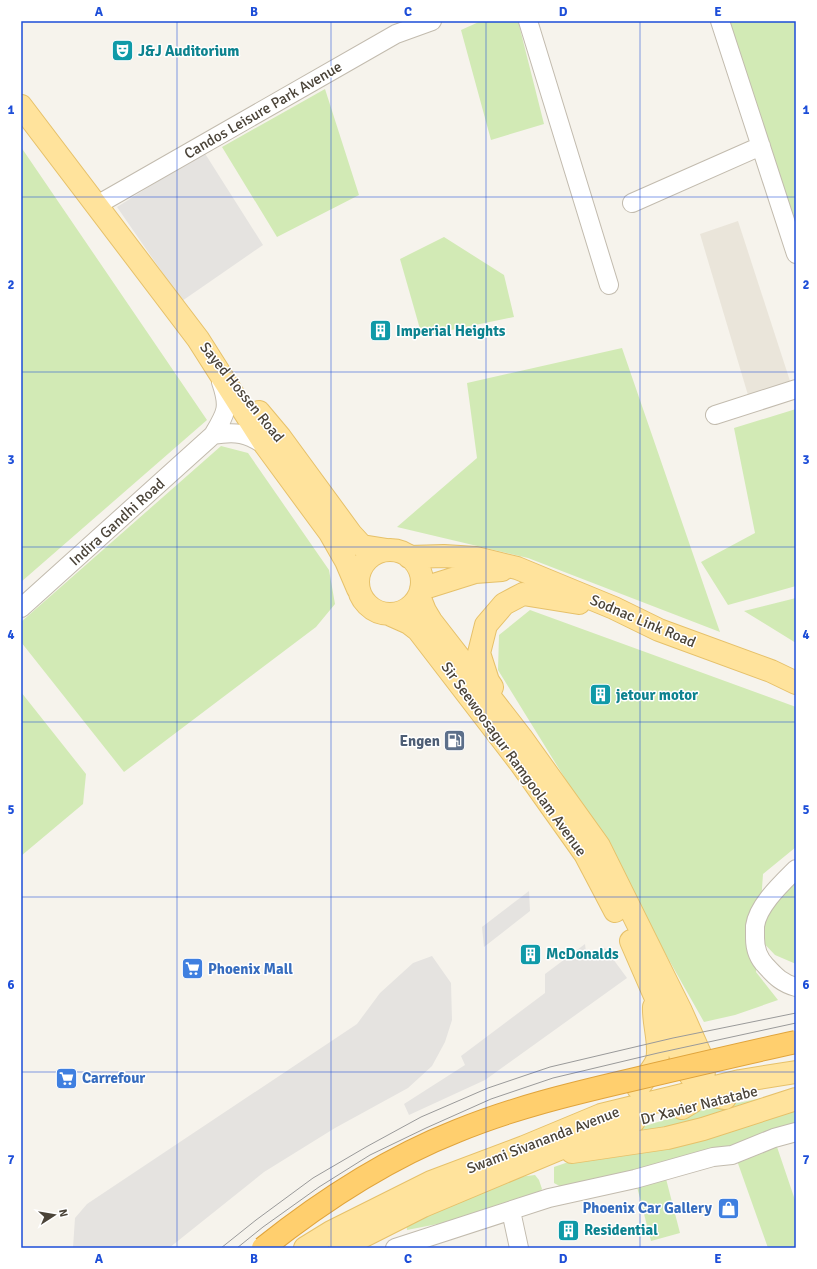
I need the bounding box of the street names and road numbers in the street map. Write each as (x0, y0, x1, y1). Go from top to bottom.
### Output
street label: Candos Leisure Park Avenue (181, 57, 345, 163)
street label: Sayed Hossen Road (196, 338, 288, 446)
street label: Indira Gandhi Road (66, 475, 168, 569)
street label: Sodnac Link Road (588, 591, 699, 651)
street label: Sir Seewoosagur Ramgoolam Avenue (437, 658, 591, 860)
street label: Dr Xavier Natatabe (639, 1082, 759, 1128)
street label: Swami Sivananda Avenue (464, 1103, 622, 1177)

